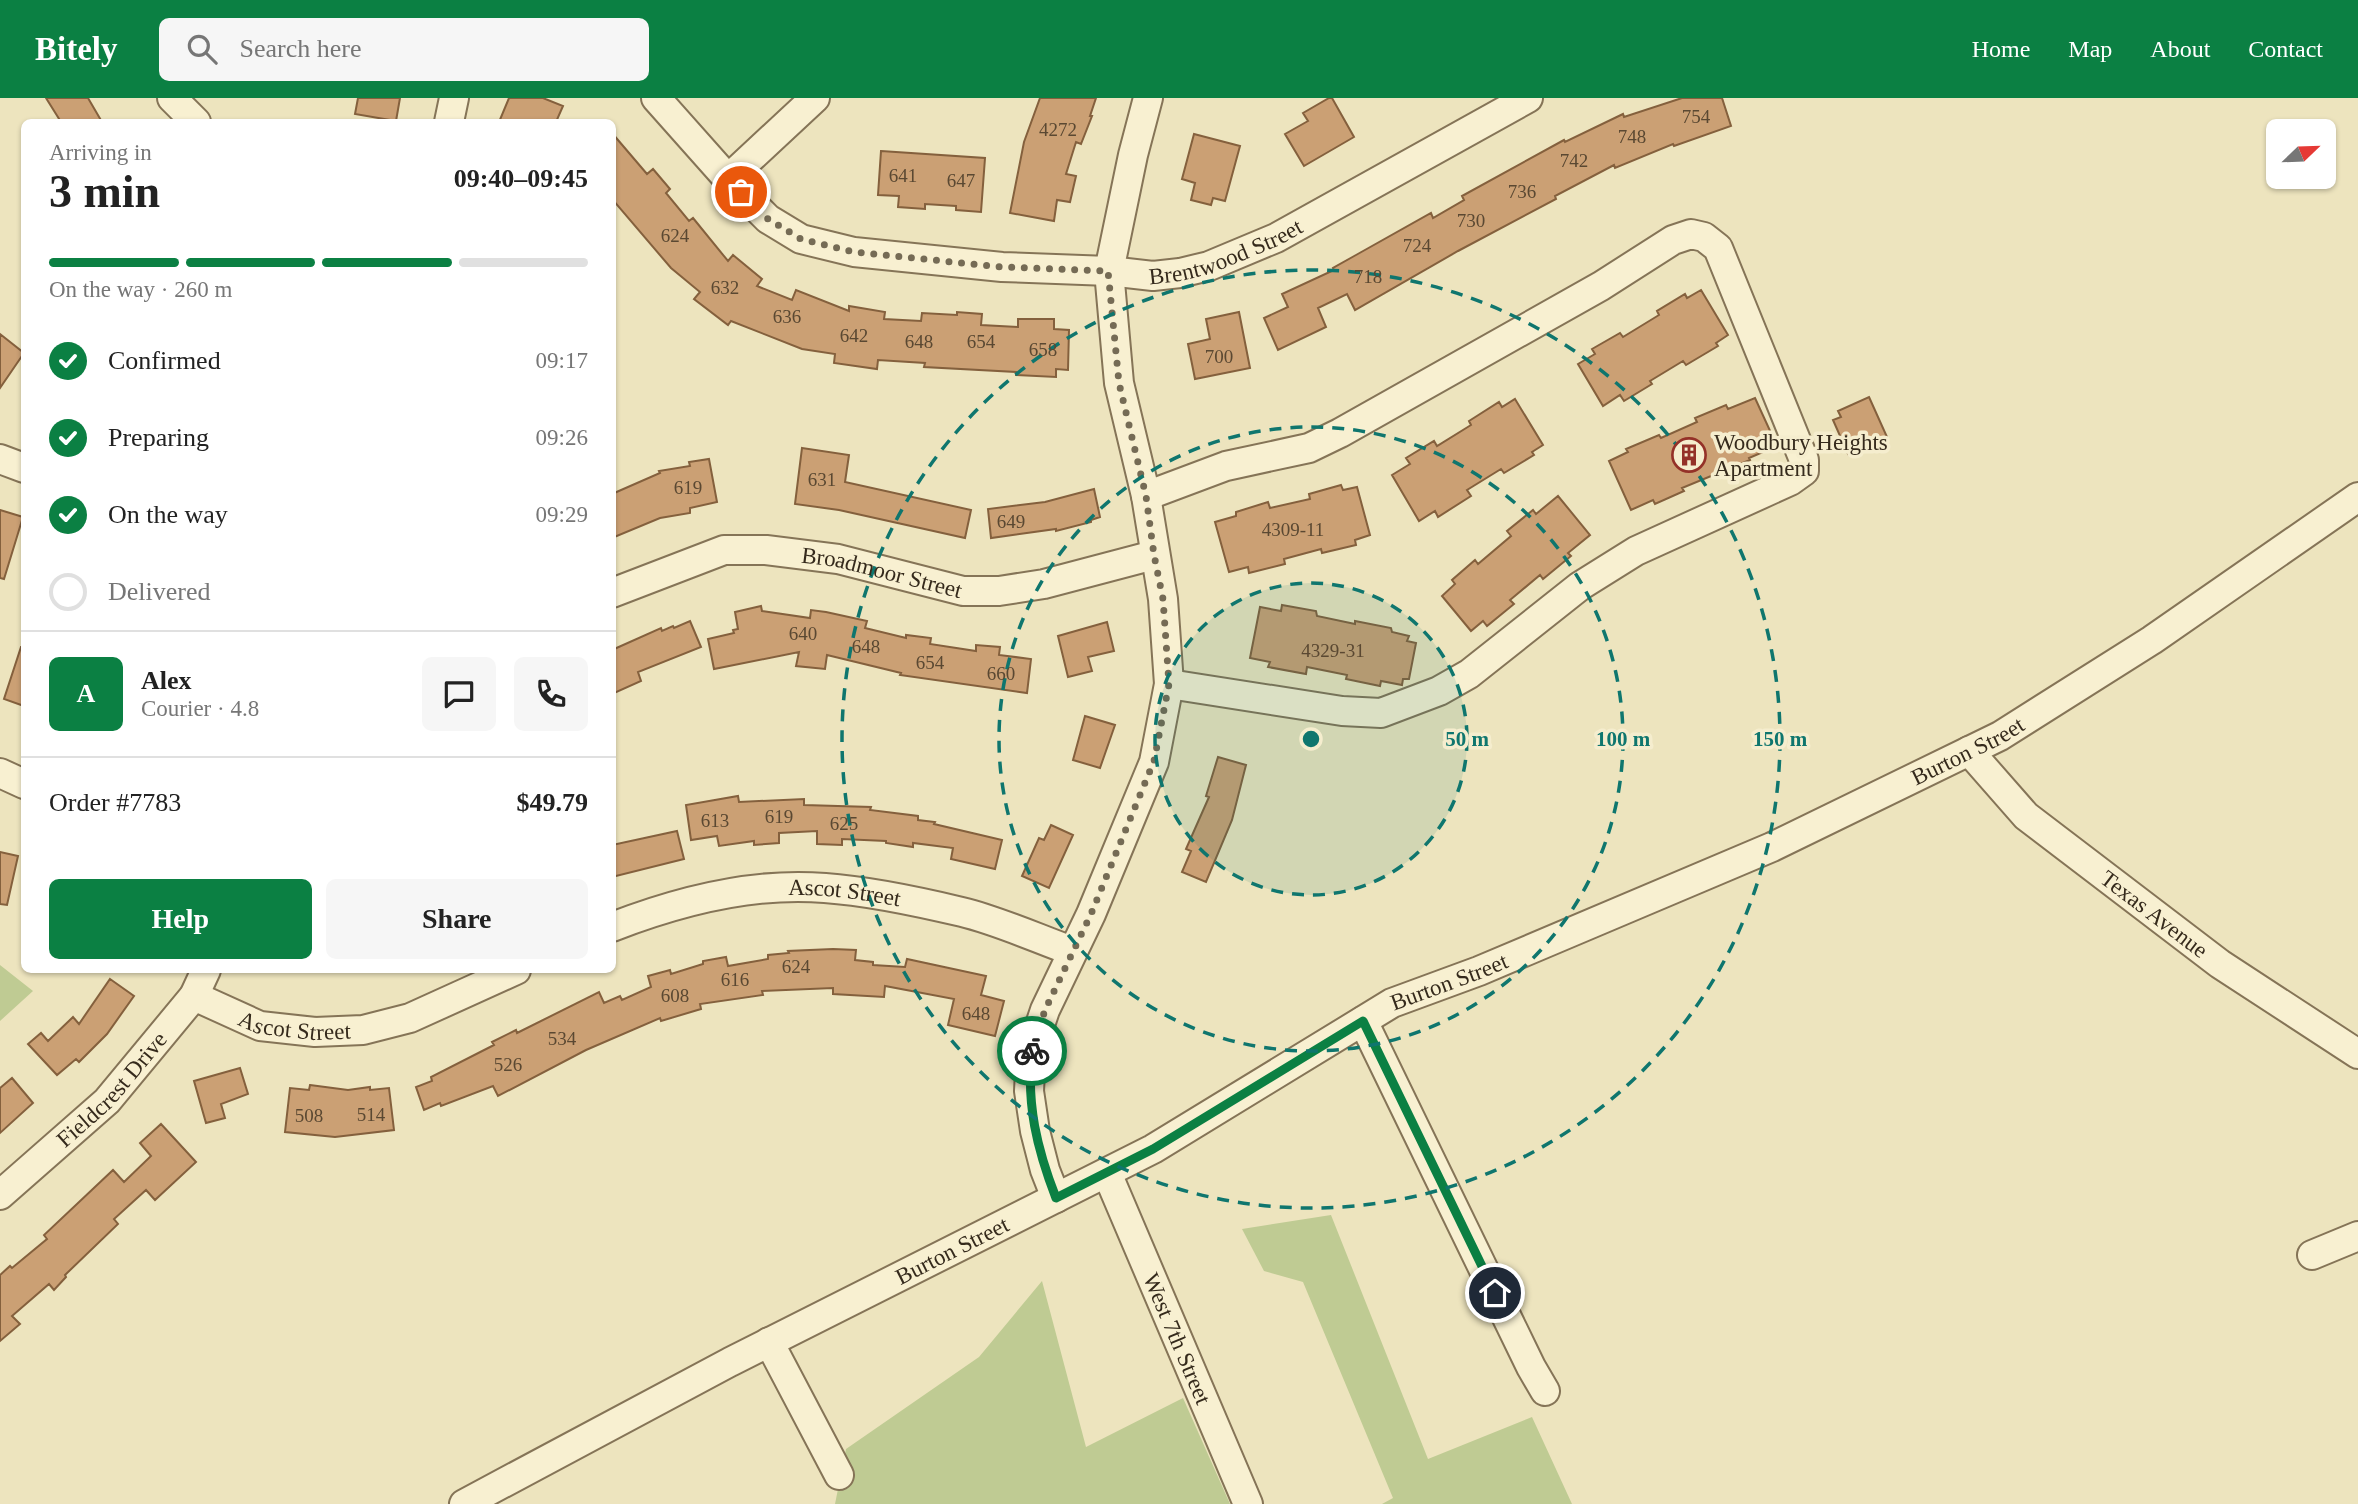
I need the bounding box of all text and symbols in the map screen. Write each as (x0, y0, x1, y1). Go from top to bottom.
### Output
search box (159, 18, 649, 81)
icon: search (183, 30, 221, 68)
text: Bitely (35, 31, 117, 67)
text: Search here (239, 34, 361, 63)
text: Home (1972, 36, 2030, 62)
text: Map (2068, 36, 2112, 62)
text: About (2150, 36, 2210, 62)
text: Contact (2248, 36, 2323, 62)
house number: 754 (1682, 106, 1711, 127)
house number: 4272 (1039, 119, 1077, 140)
north arrow (2266, 119, 2336, 189)
map controls (2266, 119, 2336, 189)
house number: 748 (1618, 126, 1646, 147)
text: Arriving in (49, 140, 152, 165)
house number: 742 (1560, 150, 1588, 171)
pin (711, 162, 771, 222)
text: 09:40–09:45 (454, 164, 588, 193)
house number: 641 (889, 165, 917, 186)
text: 3 min (49, 166, 160, 217)
house number: 647 (947, 170, 975, 191)
icon: bag (722, 173, 760, 211)
house number: 736 (1508, 181, 1536, 202)
house number: 730 (1457, 210, 1485, 231)
street label: Brentwood Street (1148, 214, 1307, 289)
house number: 624 (661, 225, 690, 246)
house number: 724 (1403, 235, 1432, 256)
house number: 718 (1354, 266, 1382, 287)
text: On the way · 260 m (49, 277, 232, 302)
house number: 632 (711, 277, 739, 298)
house number: 636 (773, 306, 801, 327)
house number: 642 (840, 325, 868, 346)
house number: 648 (905, 331, 933, 352)
house number: 654 (967, 331, 996, 352)
house number: 658 (1029, 339, 1057, 360)
icon: check (49, 342, 87, 380)
text: Confirmed (108, 346, 221, 375)
house number: 700 (1205, 346, 1233, 367)
text: 09:17 (536, 348, 588, 373)
icon: check (49, 419, 87, 457)
text: Preparing (108, 423, 209, 452)
text: 09:26 (536, 425, 588, 450)
place label: Woodbury Heights Apartment (1714, 430, 1888, 481)
building icon: Woodbury Heights Apartment (1670, 436, 1708, 474)
house number: 631 (808, 469, 836, 490)
house number: 619 (674, 477, 702, 498)
icon: check (49, 496, 87, 534)
text: On the way (108, 500, 228, 529)
text: 09:29 (536, 502, 588, 527)
house number: 649 (997, 511, 1025, 532)
house number: 4309-11 (1262, 519, 1324, 540)
street label: Broadmoor Street (800, 543, 965, 603)
text: Delivered (108, 577, 211, 606)
house number: 640 (789, 623, 817, 644)
house number: 648 (852, 636, 880, 657)
house number: 4329-31 (1301, 640, 1365, 661)
house number: 654 (916, 652, 945, 673)
button: chat (422, 657, 496, 731)
button: phone (514, 657, 588, 731)
house number: 660 (987, 663, 1015, 684)
text: Alex (141, 666, 192, 695)
text: A (77, 679, 95, 708)
text: Courier · 4.8 (141, 696, 259, 721)
street label: Burton Street (1907, 712, 2029, 790)
centre of rings (1299, 727, 1323, 751)
text: 50 m (1445, 727, 1489, 751)
text: 100 m (1596, 727, 1651, 751)
text: 150 m (1753, 727, 1808, 751)
text: Order #7783 (49, 788, 181, 817)
text: $49.79 (517, 788, 588, 817)
house number: 619 (765, 806, 793, 827)
house number: 613 (701, 810, 729, 831)
house number: 625 (830, 813, 858, 834)
street label: Texas Avenue (2096, 866, 2212, 963)
street label: Ascot Street (788, 875, 903, 912)
button: Help (49, 879, 312, 959)
button: Share (326, 879, 588, 959)
street label: Burton Street (1387, 948, 1512, 1016)
house number: 624 (782, 956, 811, 977)
house number: 616 (721, 969, 749, 990)
house number: 608 (661, 985, 689, 1006)
house number: 648 (962, 1003, 990, 1024)
street label: Ascot Street (235, 1006, 352, 1045)
courier (997, 1016, 1067, 1086)
street label: Fieldcrest Drive (52, 1027, 172, 1152)
house number: 534 (548, 1028, 577, 1049)
icon: bike (1013, 1032, 1051, 1070)
house number: 526 (494, 1054, 522, 1075)
house number: 514 (357, 1104, 386, 1125)
house number: 508 (295, 1105, 323, 1126)
street label: Burton Street (891, 1212, 1013, 1290)
pin (1465, 1263, 1525, 1323)
street label: West 7th Street (1138, 1269, 1216, 1409)
icon: home (1476, 1274, 1514, 1312)

